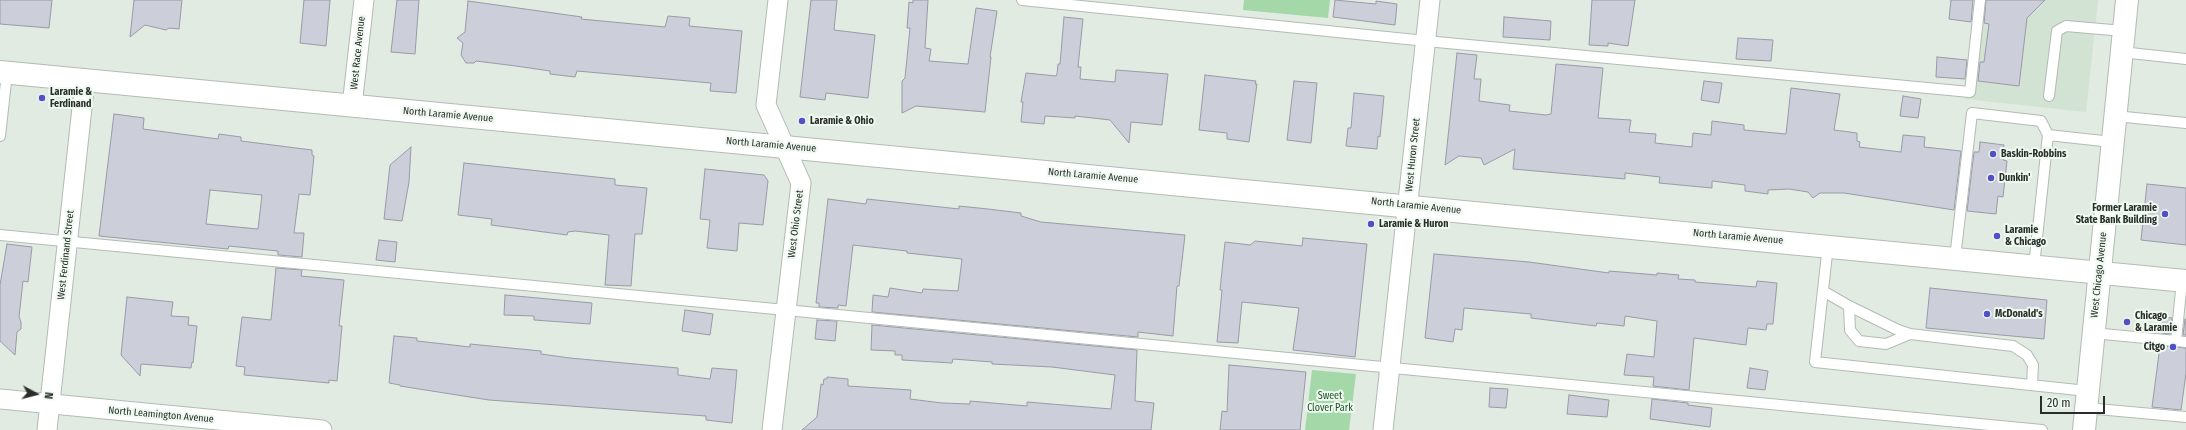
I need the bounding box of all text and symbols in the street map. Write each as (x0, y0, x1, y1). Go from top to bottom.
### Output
street label: West Race Avenue (348, 16, 368, 90)
place label: Laramie & Ferdinand (50, 86, 92, 110)
marker: Laramie & Ferdinand (37, 93, 47, 103)
street label: North Laramie Avenue (402, 105, 494, 125)
place label: Laramie & Ohio (810, 115, 874, 127)
marker: Laramie & Ohio (797, 116, 807, 126)
street label: West Huron Street (1403, 117, 1423, 193)
street label: North Laramie Avenue (725, 135, 817, 155)
place label: Baskin-Robbins (2001, 148, 2066, 160)
marker: Baskin-Robbins (1988, 149, 1998, 159)
street label: North Laramie Avenue (1047, 166, 1139, 186)
place label: Dunkin' (1999, 172, 2030, 184)
marker: Dunkin' (1986, 173, 1996, 183)
street label: West Ohio Street (786, 189, 806, 259)
street label: North Laramie Avenue (1370, 195, 1462, 217)
place label: Former Laramie State Bank Building (2076, 202, 2157, 226)
marker: Former Laramie State Bank Building (2160, 209, 2170, 219)
street label: West Ferdinand Street (55, 210, 77, 300)
place label: Laramie & Huron (1379, 218, 1448, 230)
marker: Laramie & Huron (1366, 219, 1376, 229)
place label: Laramie & Chicago (2005, 224, 2046, 248)
street label: North Laramie Avenue (1692, 227, 1784, 247)
marker: Laramie & Chicago (1992, 231, 2002, 241)
street label: West Chicago Avenue (2089, 232, 2109, 318)
place label: McDonald's (1995, 308, 2043, 320)
marker: McDonald's (1982, 309, 1992, 319)
place label: Chicago & Laramie (2135, 310, 2177, 334)
marker: Chicago & Laramie (2122, 317, 2132, 327)
place label: Citgo (2144, 341, 2165, 353)
marker: Citgo (2168, 342, 2178, 352)
north arrow (16, 374, 56, 414)
scale bar (2042, 388, 2107, 414)
park label: Sweet Clover Park (1307, 390, 1353, 414)
text: N (42, 391, 55, 400)
text: 20 m (2047, 396, 2071, 410)
street label: North Leamington Avenue (108, 404, 214, 426)

